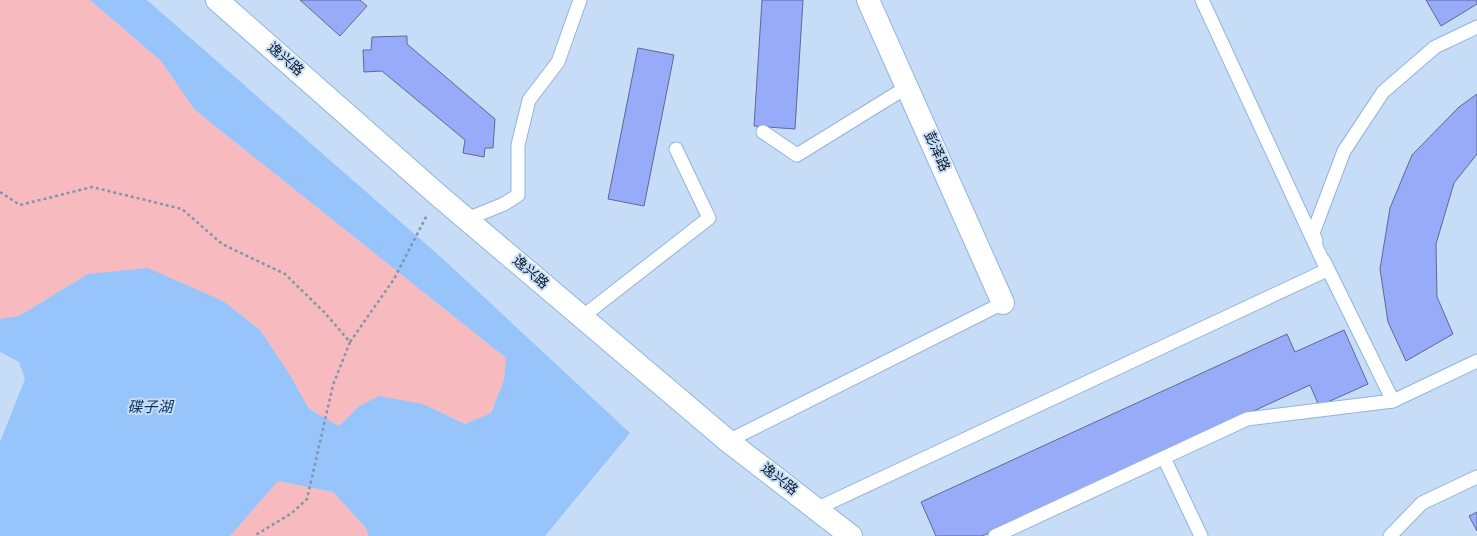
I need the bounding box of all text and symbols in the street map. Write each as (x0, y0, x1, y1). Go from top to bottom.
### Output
street label: 逸兴路 (264, 40, 306, 80)
street label: 彭泽路 (920, 129, 952, 175)
street label: 逸兴路 (509, 253, 551, 293)
water label: 碟子湖 (127, 399, 174, 418)
street label: 逸兴路 (757, 460, 801, 500)

